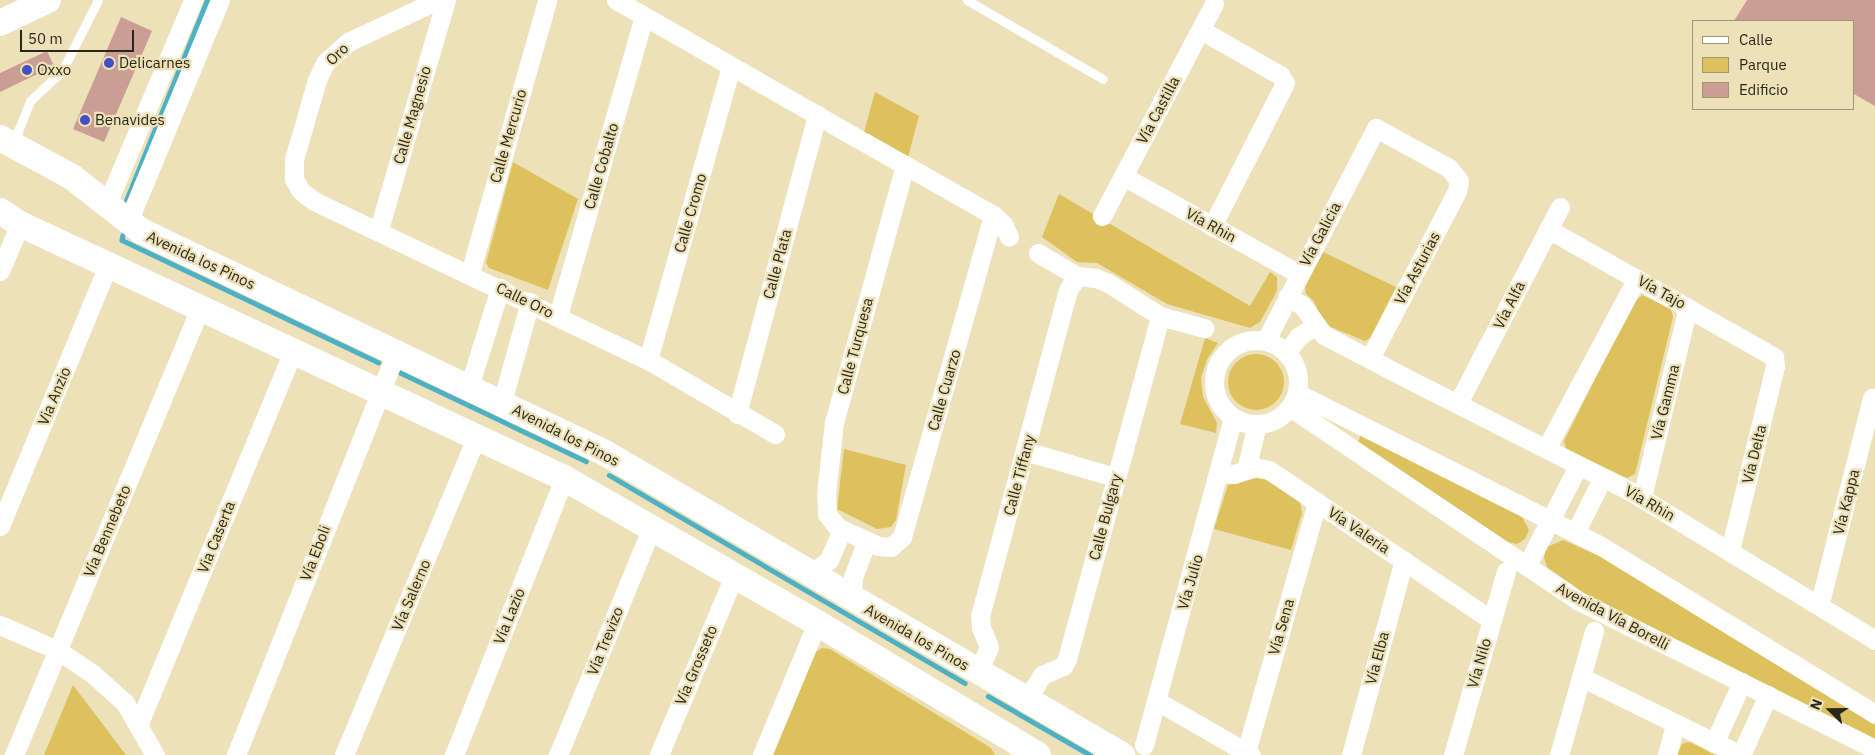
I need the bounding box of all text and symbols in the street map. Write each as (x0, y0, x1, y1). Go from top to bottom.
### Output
scale bar (22, 20, 136, 52)
legend (1692, 20, 1855, 110)
text: 50 m (28, 29, 63, 48)
text: Calle (1739, 30, 1773, 49)
street label: Oro (322, 39, 352, 69)
place label: Delicarnes (119, 54, 190, 72)
text: Parque (1739, 55, 1787, 74)
marker: Delicarnes (103, 57, 115, 69)
place label: Oxxo (37, 61, 71, 79)
marker: Oxxo (21, 64, 33, 76)
street label: Calle Magnesio (389, 64, 435, 166)
street label: Vía Castilla (1133, 73, 1183, 147)
text: Edificio (1739, 80, 1788, 99)
street label: Calle Mercurio (486, 87, 530, 185)
place label: Benavides (95, 111, 165, 129)
marker: Benavides (79, 114, 91, 126)
street label: Calle Cobalto (580, 121, 622, 211)
street label: Calle Cromo (670, 171, 710, 255)
street label: Vía Galicia (1296, 199, 1344, 269)
street label: Vía Rhin (1183, 204, 1239, 246)
street label: Avenida los Pinos (144, 227, 258, 293)
street label: Calle Plata (759, 227, 795, 301)
street label: Vía Asturias (1390, 229, 1444, 307)
street label: Vía Tajo (1635, 271, 1689, 313)
street label: Calle Oro (493, 278, 557, 322)
street label: Vía Alfa (1489, 278, 1529, 332)
street label: Calle Turquesa (833, 296, 877, 396)
street label: Calle Cuarzo (924, 347, 964, 433)
street label: Vía Gamma (1647, 362, 1683, 442)
street label: Via Anzio (34, 364, 74, 428)
street label: Avenida los Pinos (509, 400, 623, 470)
street label: Vía Delta (1738, 423, 1770, 485)
street label: Calle Tiffany (1000, 433, 1038, 517)
street label: Vía Kappa (1829, 467, 1863, 537)
street label: Calle Bulgary (1085, 472, 1125, 562)
street label: Vía Rhin (1622, 481, 1678, 525)
street label: Vía Bennebeto (80, 482, 134, 580)
street label: Via Caserta (193, 498, 239, 576)
street label: Vía Valeria (1325, 503, 1393, 557)
street label: Vía Eboli (296, 523, 334, 583)
street label: Vía Julio (1174, 552, 1206, 612)
street label: Vía Salerno (388, 557, 434, 633)
street label: Avenida Vía Borelli (1553, 579, 1673, 653)
street label: Vía Lazio (490, 585, 528, 647)
street label: Vía Sena (1264, 597, 1298, 657)
street label: Avenida los Pinos (862, 600, 972, 674)
street label: Vía Trevizo (583, 604, 627, 678)
street label: Vía Grosseto (671, 622, 721, 708)
street label: Vía Elba (1361, 630, 1393, 686)
street label: Vía Nilo (1463, 636, 1495, 690)
north arrow (1805, 685, 1855, 735)
text: N (1806, 696, 1826, 712)

